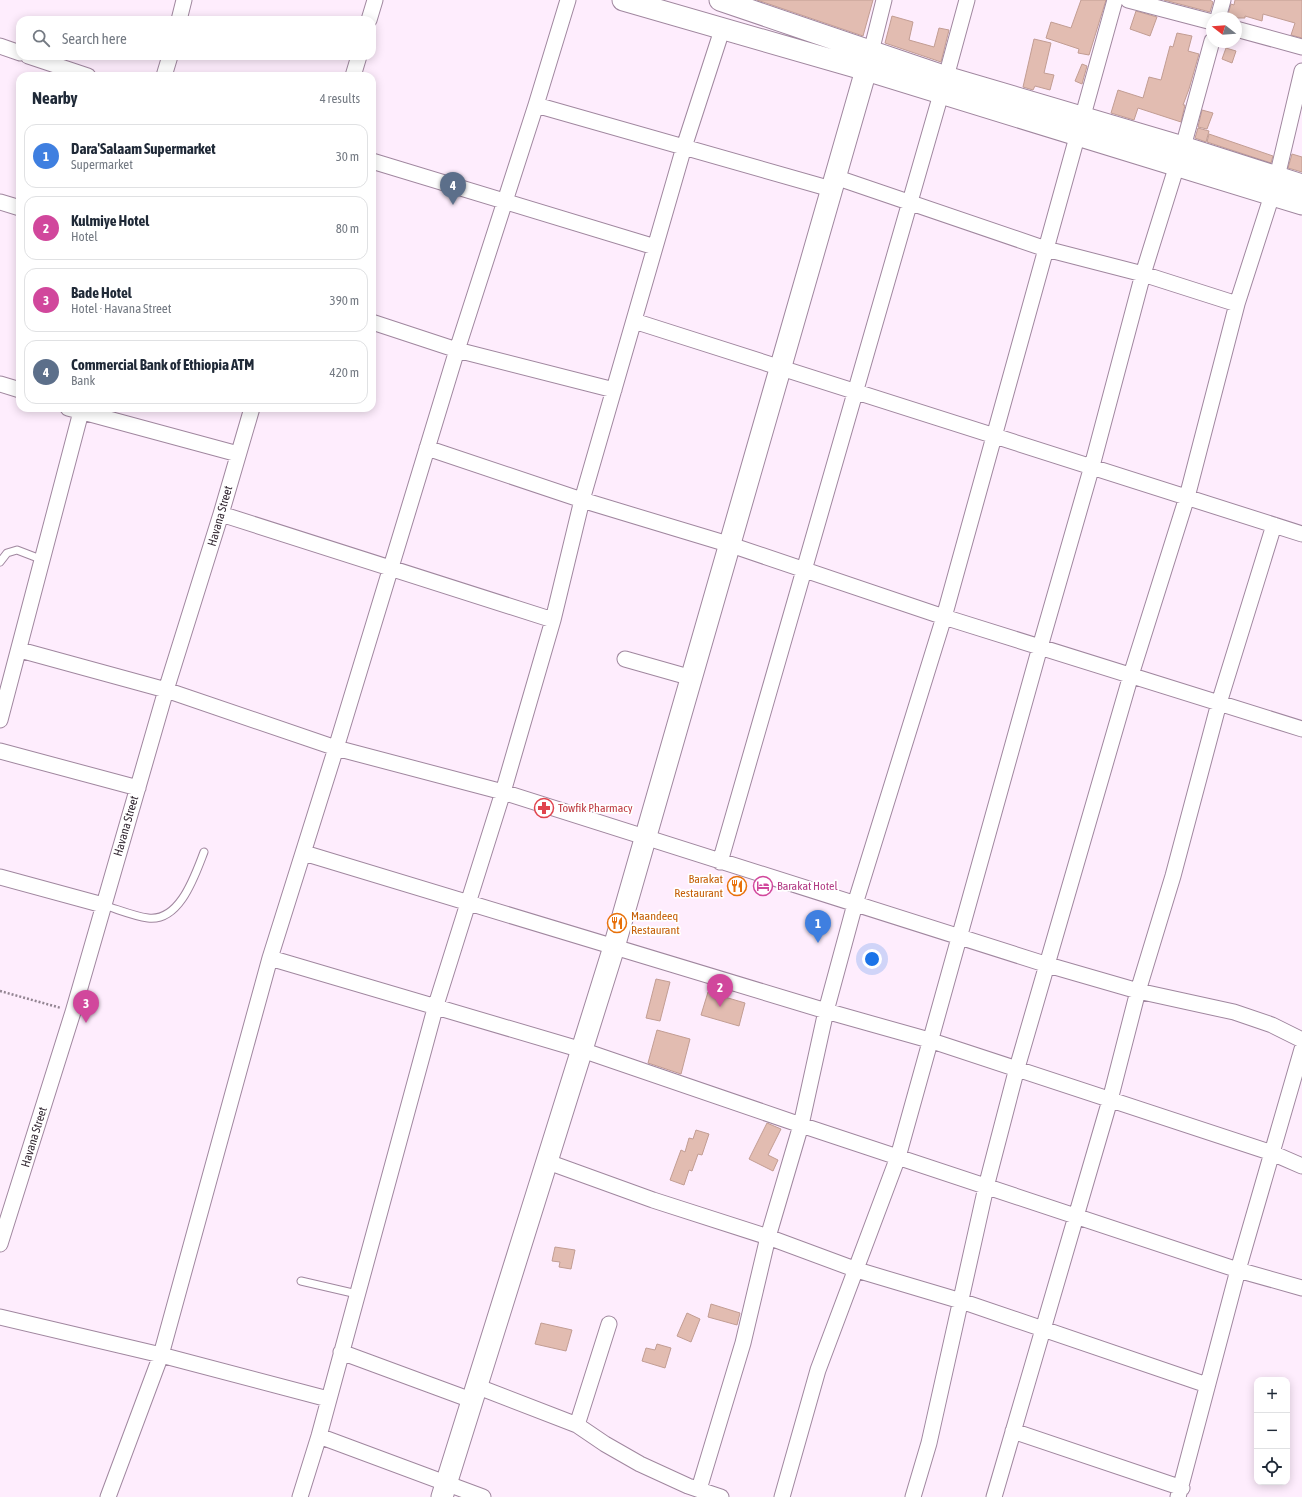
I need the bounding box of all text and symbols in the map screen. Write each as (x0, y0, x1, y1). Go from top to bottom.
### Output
north arrow (1206, 12, 1242, 48)
search box (16, 16, 376, 60)
icon: search (30, 27, 52, 49)
text: Search here (62, 30, 127, 47)
text: Nearby (32, 88, 78, 108)
text: 4 results (320, 91, 360, 106)
text: Dara'Salaam Supermarket (71, 140, 216, 157)
text: 1 (43, 149, 49, 164)
text: 30 m (336, 149, 359, 164)
text: Supermarket (71, 157, 133, 172)
pin: 4 (440, 172, 466, 205)
text: Kulmiye Hotel (71, 212, 149, 229)
text: 2 (43, 221, 49, 236)
text: 80 m (336, 221, 359, 236)
text: Hotel (71, 229, 98, 244)
text: Bade Hotel (71, 284, 132, 301)
text: 3 (43, 293, 49, 308)
text: 390 m (330, 293, 359, 308)
text: Hotel · Havana Street (71, 301, 172, 316)
text: Commercial Bank of Ethiopia ATM (71, 356, 254, 373)
text: 4 (43, 365, 49, 380)
text: 420 m (330, 365, 359, 380)
text: Bank (71, 373, 95, 388)
street label: Havana Street (205, 484, 235, 548)
street label: Havana Street (111, 794, 141, 858)
pharmacy icon: Towfik Pharmacy (533, 797, 555, 819)
place label: Towfik Pharmacy (558, 801, 633, 815)
place label: Barakat Restaurant (674, 872, 724, 900)
restaurant icon: Barakat Restaurant (726, 875, 748, 897)
hotel icon: Barakat Hotel (752, 875, 774, 897)
place label: Barakat Hotel (777, 879, 839, 893)
place label: Maandeeq Restaurant (631, 909, 680, 937)
pin: 1 (805, 910, 831, 943)
restaurant icon: Maandeeq Restaurant (606, 912, 628, 934)
your location (862, 949, 882, 969)
pin: 2 (707, 974, 733, 1007)
pin: 3 (73, 990, 99, 1023)
street label: Havana Street (18, 1105, 50, 1169)
map controls (1254, 1377, 1290, 1485)
button: + (1254, 1377, 1290, 1413)
button: − (1254, 1413, 1290, 1449)
button: locate (1254, 1449, 1290, 1485)

